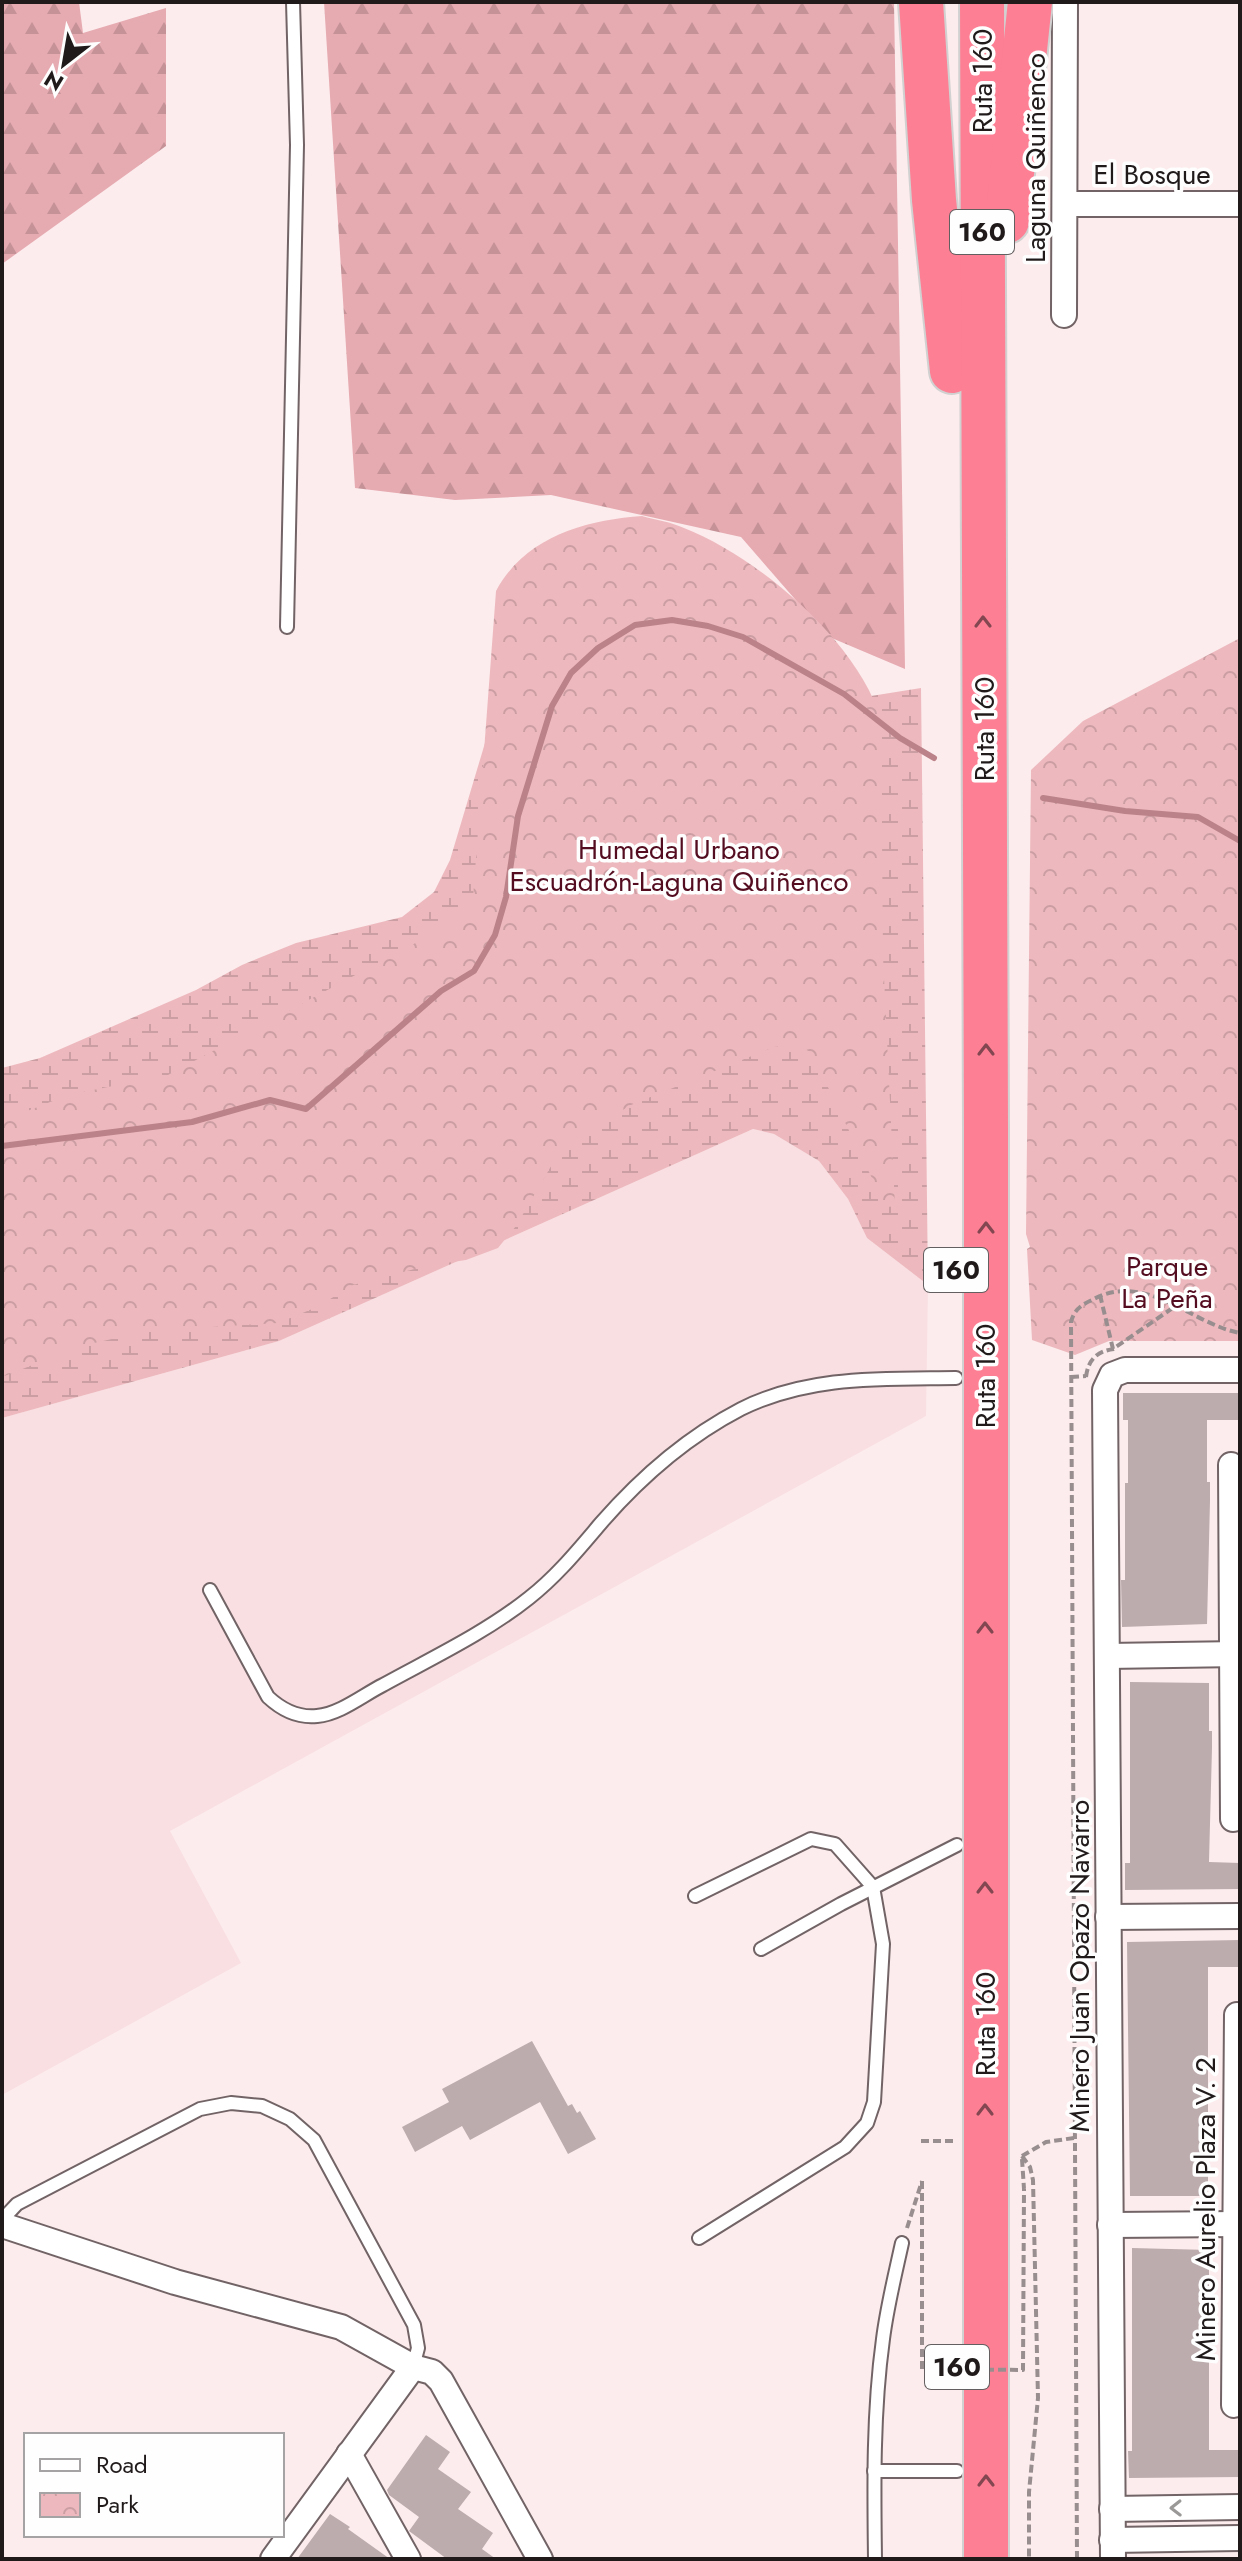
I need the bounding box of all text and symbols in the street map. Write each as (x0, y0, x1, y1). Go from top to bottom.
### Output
north arrow (24, 24, 104, 104)
street label: Ruta 160 (962, 29, 1003, 133)
street label: Laguna Quiñenco (1015, 53, 1056, 263)
text: N (38, 63, 69, 99)
street label: El Bosque (1093, 154, 1211, 195)
road number: 160 (950, 210, 1014, 254)
one-way arrow (974, 615, 992, 628)
street label: Ruta 160 (964, 677, 1005, 781)
park label: Humedal Urbano Escuadrón-Laguna Quiñenco (509, 829, 849, 902)
one-way arrow (977, 1043, 994, 1056)
one-way arrow (977, 1221, 995, 1234)
park label: Parque La Peña (1121, 1246, 1213, 1319)
road number: 160 (924, 1248, 988, 1292)
street label: Ruta 160 (965, 1324, 1006, 1428)
one-way arrow (976, 1621, 994, 1634)
street label: Minero Juan Opazo Navarro (1059, 1800, 1100, 2132)
one-way arrow (976, 1881, 994, 1894)
street label: Ruta 160 (965, 1972, 1006, 2076)
street label: Minero Aurelio Plaza V. 2 (1185, 2057, 1226, 2361)
one-way arrow (976, 2103, 994, 2116)
road number: 160 (925, 2345, 989, 2389)
legend (24, 2433, 284, 2537)
text: Road (96, 2447, 148, 2482)
one-way arrow (977, 2474, 995, 2487)
text: Park (96, 2487, 139, 2522)
one-way arrow (1169, 2499, 1182, 2517)

